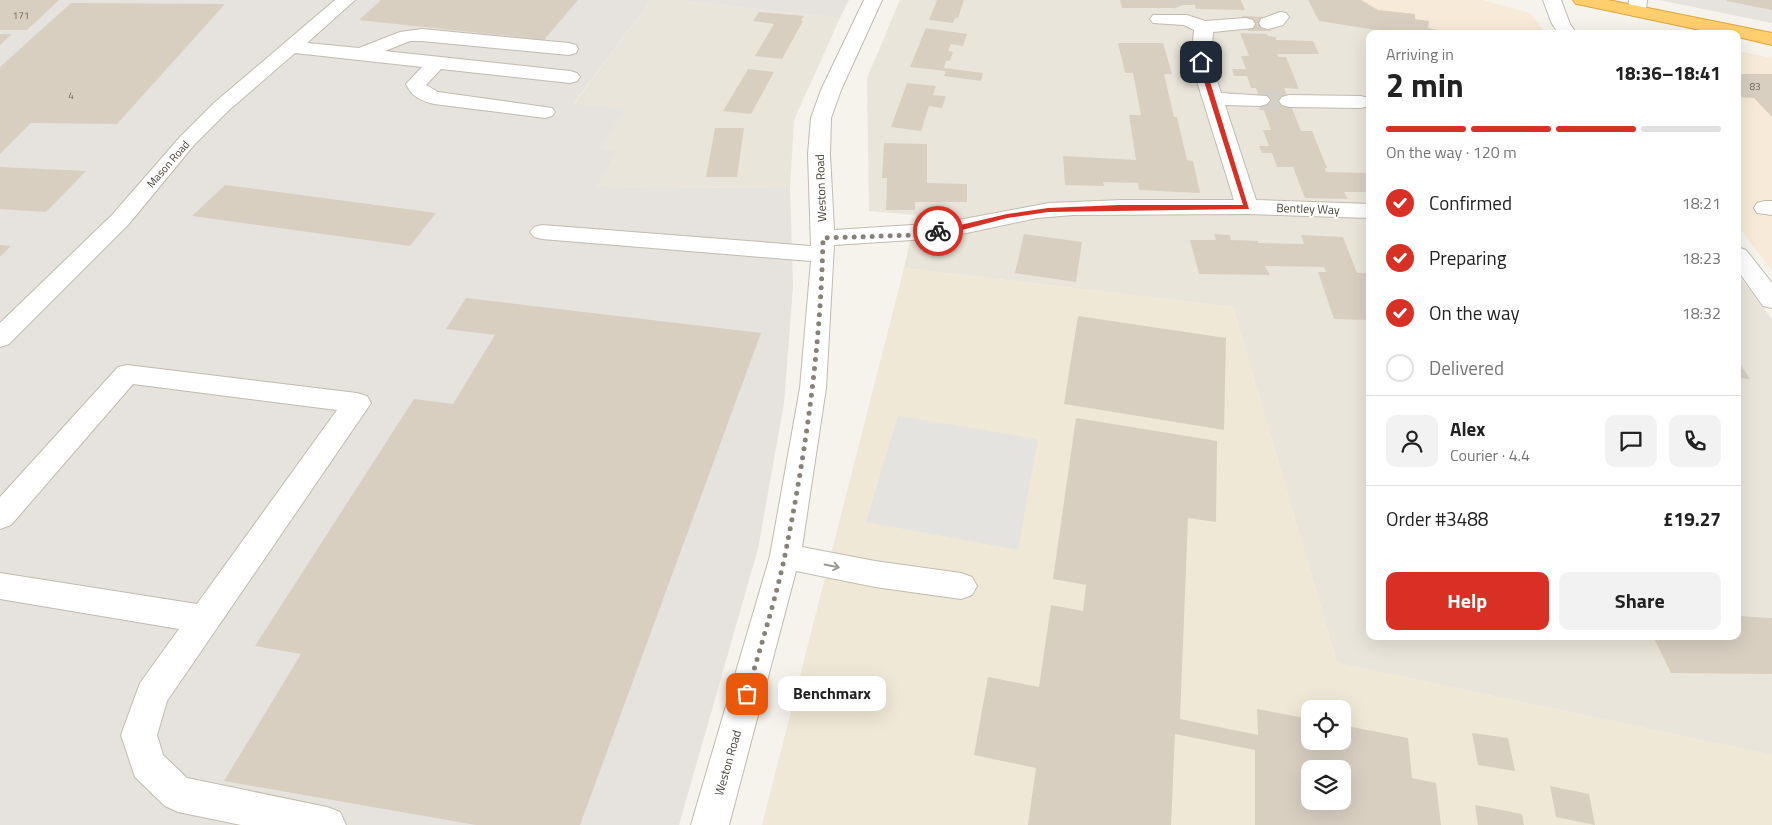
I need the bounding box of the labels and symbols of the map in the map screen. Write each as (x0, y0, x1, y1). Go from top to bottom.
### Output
house number: 171 (13, 8, 29, 23)
pin (1180, 41, 1222, 83)
house number: 83 (1749, 79, 1761, 94)
house number: 4 (68, 88, 74, 103)
street label: Mason Road (143, 137, 193, 191)
street label: Weston Road (810, 154, 831, 222)
street label: Bentley Way (1276, 198, 1340, 219)
courier (913, 206, 963, 256)
one-way arrow (824, 561, 840, 571)
pin (726, 673, 768, 715)
callout: Benchmarx (777, 676, 884, 712)
street label: Weston Road (709, 728, 746, 798)

